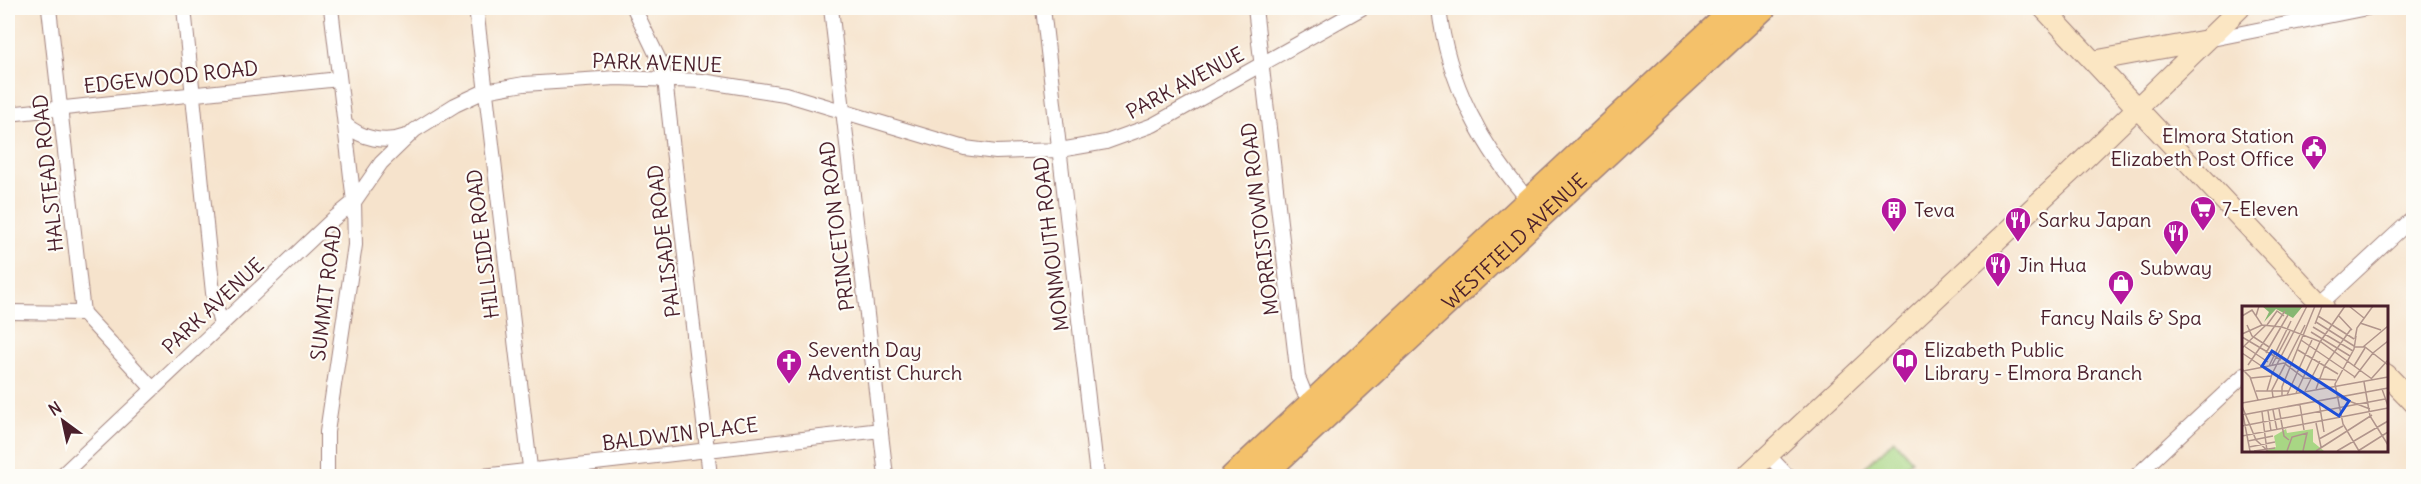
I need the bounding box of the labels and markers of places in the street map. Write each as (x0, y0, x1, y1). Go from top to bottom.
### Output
place label: Elmora Station Elizabeth Post Office (2111, 123, 2294, 171)
public building icon: Elmora Station Elizabeth Post Office (2299, 133, 2329, 171)
supermarket icon: 7-Eleven (2188, 194, 2218, 232)
building icon: Teva (1879, 195, 1909, 233)
place label: 7-Eleven (2222, 196, 2299, 221)
place label: Teva (1914, 197, 1955, 222)
restaurant icon: Sarku Japan (2003, 205, 2033, 243)
place label: Sarku Japan (2038, 207, 2151, 232)
restaurant icon: Subway (2161, 218, 2191, 256)
restaurant icon: Jin Hua (1983, 250, 2013, 288)
place label: Jin Hua (2018, 252, 2087, 277)
place label: Subway (2140, 255, 2212, 280)
shop icon: Fancy Nails & Spa (2106, 268, 2136, 306)
place label: Fancy Nails & Spa (2040, 305, 2202, 330)
place label: Seventh Day Adventist Church (808, 337, 962, 385)
place label: Elizabeth Public Library - Elmora Branch (1924, 337, 2142, 385)
library icon: Elizabeth Public Library - Elmora Branch (1890, 346, 1920, 384)
church icon: Seventh Day Adventist Church (774, 347, 804, 385)

